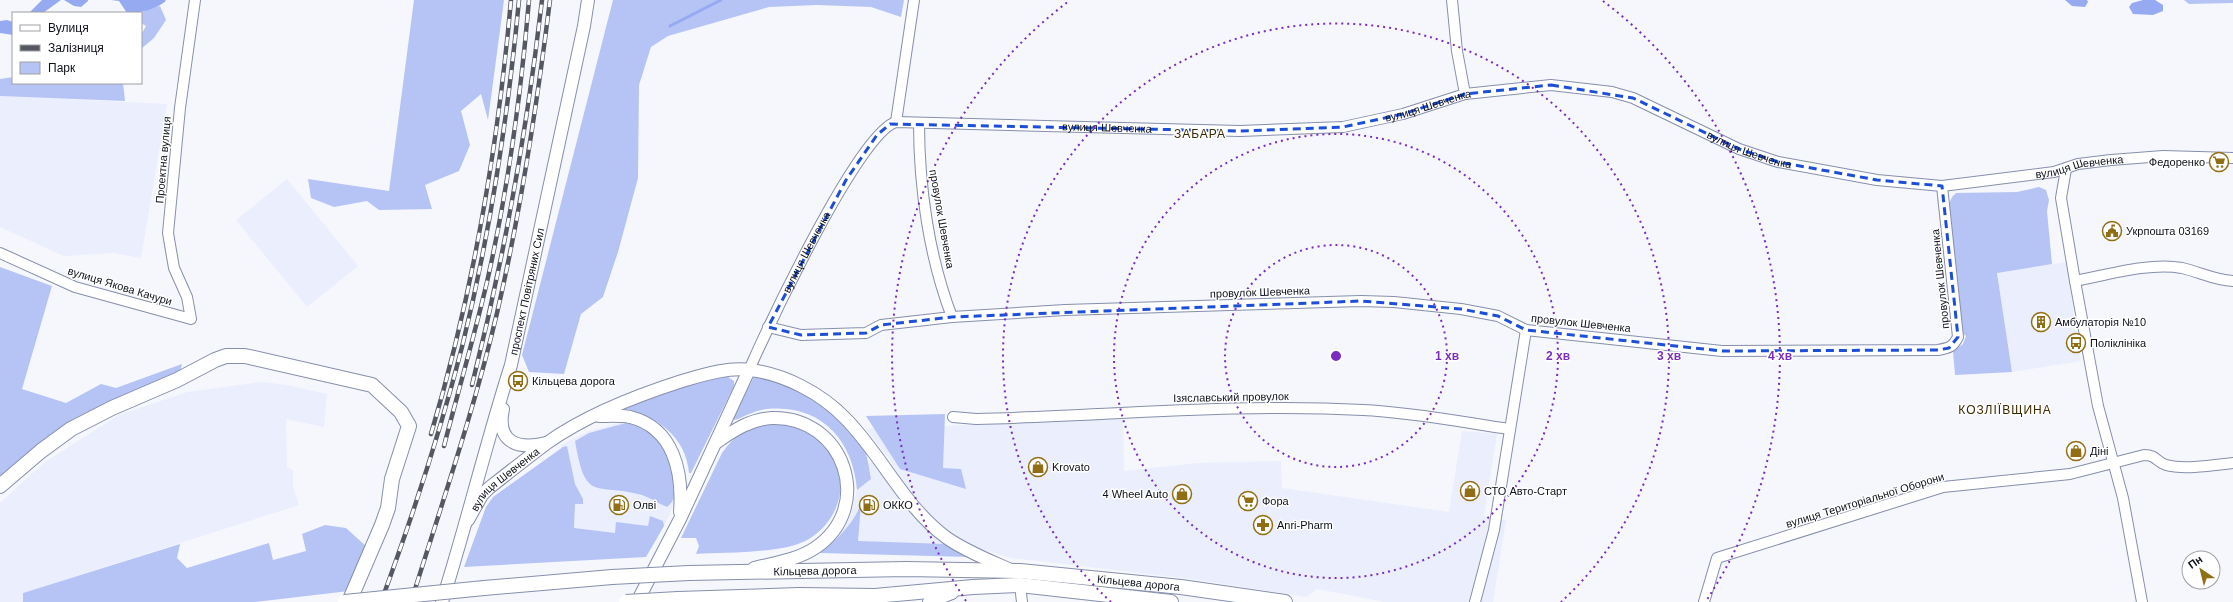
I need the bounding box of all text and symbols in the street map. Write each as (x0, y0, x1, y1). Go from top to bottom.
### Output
legend (12, 12, 142, 84)
text: Вулиця (48, 21, 89, 35)
text: Залізниця (48, 41, 104, 55)
text: Парк (48, 61, 76, 75)
street label: вулиця Шевченка (1384, 87, 1473, 124)
street label: Проектна вулиця (153, 116, 173, 204)
street label: вулиця Шевченка (1062, 120, 1153, 135)
district label: ЗАБАРА (1174, 127, 1226, 141)
street label: вулиця Шевченка (1705, 129, 1793, 170)
supermarket icon: Федоренко (2208, 151, 2230, 173)
street label: вулиця Шевченка (2035, 153, 2125, 180)
place label: Федоренко (2149, 156, 2205, 168)
street label: провулок Шевченка (927, 169, 957, 270)
street label: вулиця Шевченка (780, 209, 833, 295)
public building icon: Укрпошта 03169 (2101, 220, 2123, 242)
place label: Укрпошта 03169 (2126, 225, 2209, 237)
street label: проспект Повітряних Сил (507, 227, 546, 356)
street label: провулок Шевченка (1929, 228, 1951, 329)
street label: вулиця Якова Качури (66, 264, 174, 308)
street label: провулок Шевченка (1210, 284, 1311, 300)
building icon: Амбулаторія №10 (2030, 311, 2052, 333)
street label: провулок Шевченка (1531, 312, 1632, 334)
place label: Амбулаторія №10 (2055, 316, 2146, 328)
bus stop icon: Поліклініка (2065, 332, 2087, 354)
place label: Поліклініка (2090, 337, 2147, 349)
centre of rings (1329, 349, 1343, 363)
text: 1 хв (1435, 349, 1459, 363)
text: 2 хв (1546, 349, 1570, 363)
text: 3 хв (1657, 349, 1681, 363)
text: 4 хв (1768, 349, 1792, 363)
bus stop icon: Кільцева дорога (507, 370, 529, 392)
place label: Кільцева дорога (532, 375, 616, 387)
street label: Ізяславський провулок (1173, 390, 1289, 404)
district label: КОЗЛІЇВЩИНА (1958, 403, 2052, 417)
shop icon: Діні (2065, 440, 2087, 462)
street label: вулиця Шевченка (468, 445, 542, 513)
place label: Діні (2090, 445, 2108, 457)
shop icon: Krovato (1027, 456, 1049, 478)
place label: Krovato (1052, 461, 1090, 473)
street label: вулиця Територіальної Оборони (1784, 470, 1946, 530)
shop icon: СТО Авто-Старт (1459, 480, 1481, 502)
shop icon: 4 Wheel Auto (1171, 483, 1193, 505)
place label: СТО Авто-Старт (1484, 485, 1567, 497)
place label: 4 Wheel Auto (1103, 488, 1168, 500)
supermarket icon: Фора (1237, 490, 1259, 512)
fuel station icon: Олві (608, 494, 630, 516)
fuel station icon: ОККО (858, 494, 880, 516)
place label: Фора (1262, 495, 1290, 507)
place label: Олві (633, 499, 656, 511)
place label: ОККО (883, 499, 913, 511)
pharmacy icon: Anri-Pharm (1252, 514, 1274, 536)
place label: Anri-Pharm (1277, 519, 1333, 531)
north arrow (2181, 550, 2221, 590)
text: Пн (2186, 553, 2205, 571)
street label: Кільцева дорога (773, 564, 857, 577)
street label: Кільцева дорога (1096, 573, 1181, 593)

